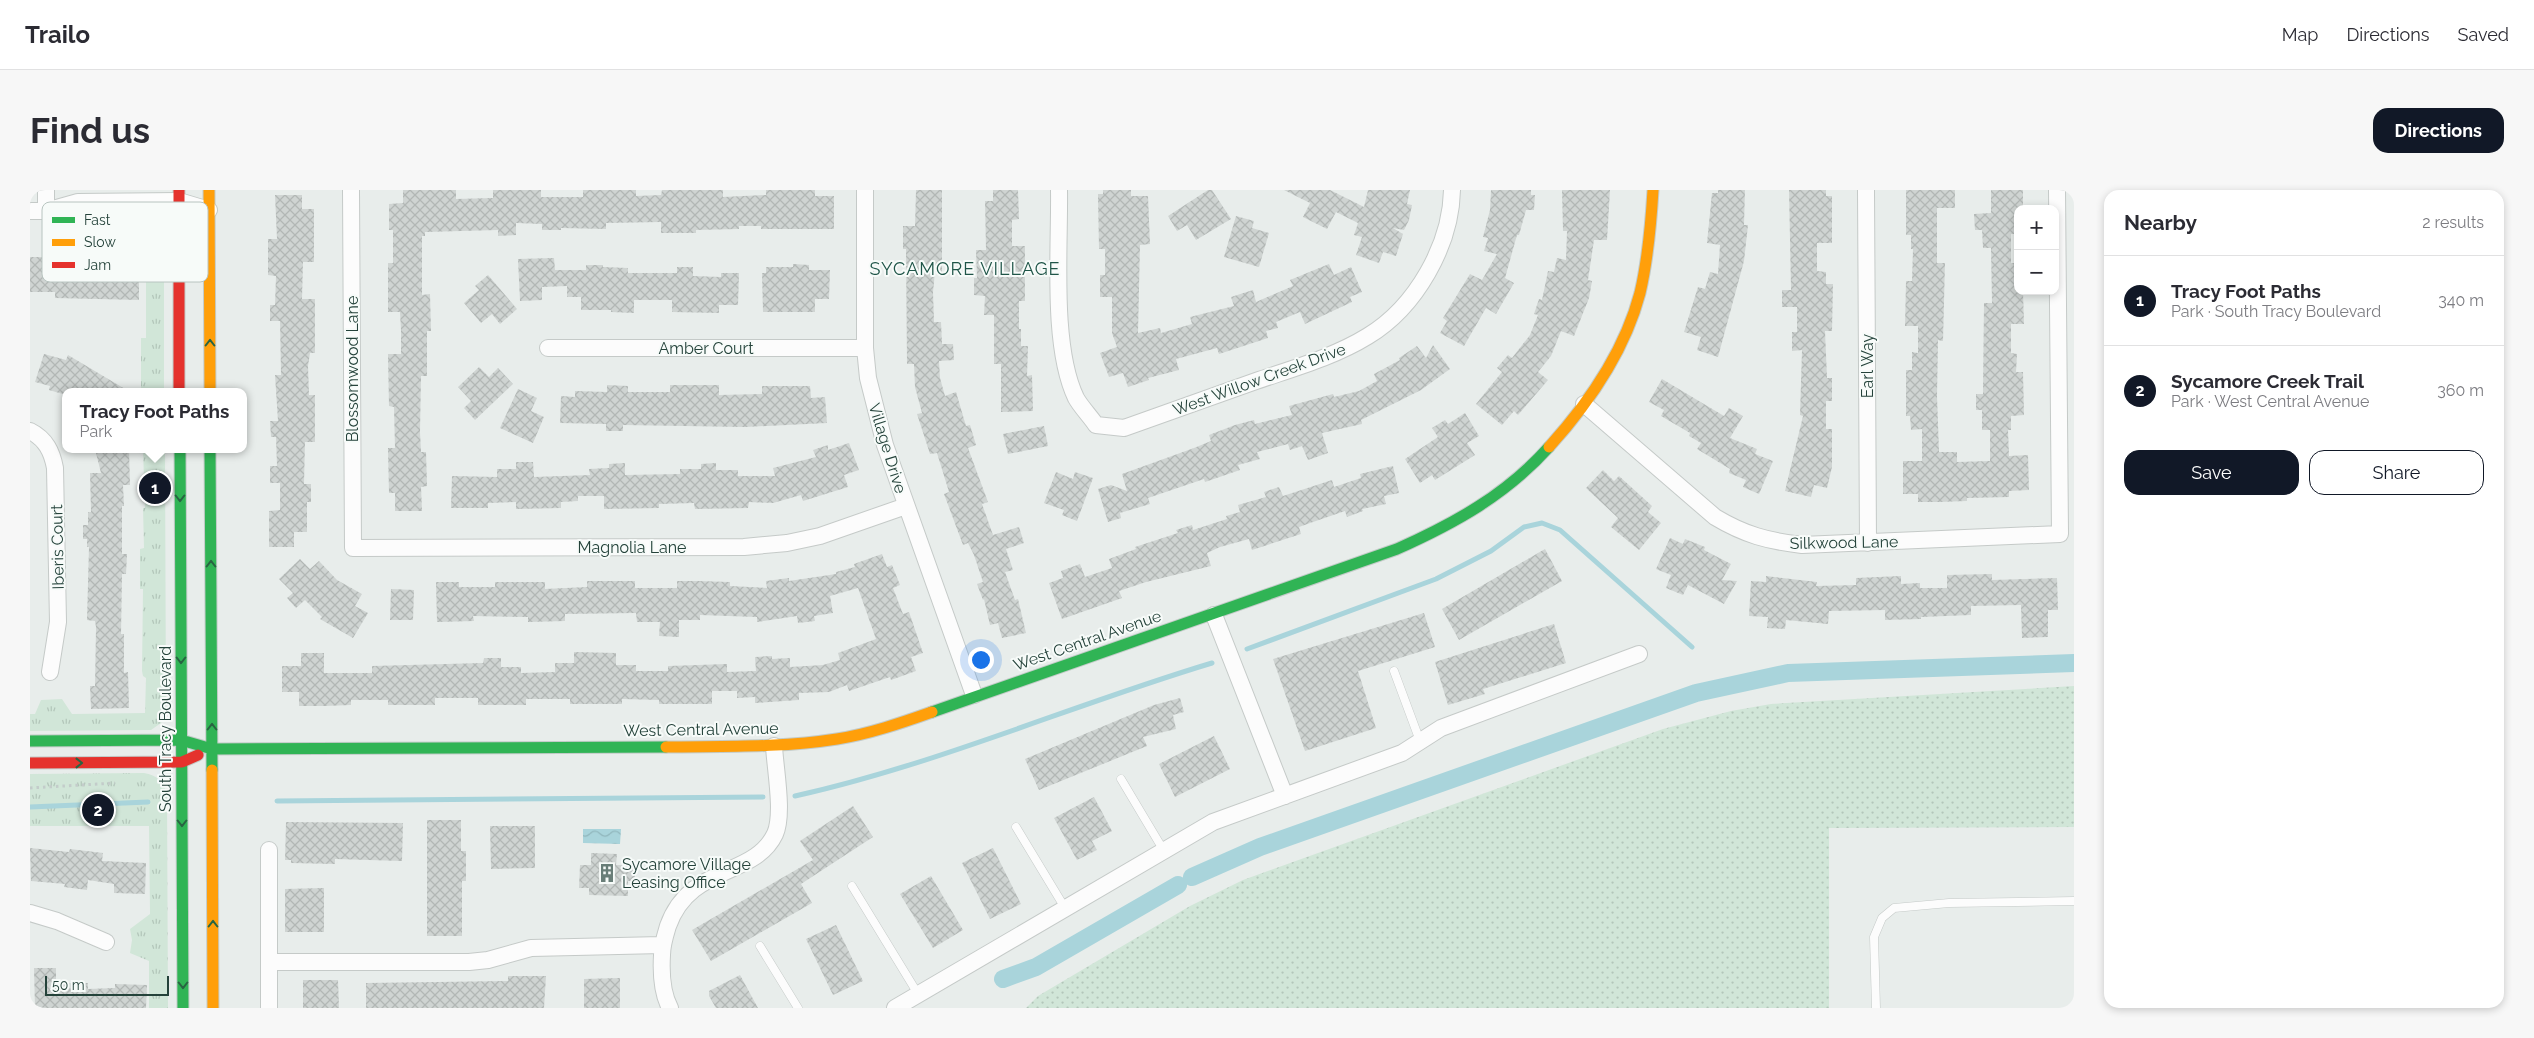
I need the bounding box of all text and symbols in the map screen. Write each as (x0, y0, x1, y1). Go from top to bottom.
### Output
text: Trailo (25, 20, 90, 49)
text: Map (2282, 24, 2318, 45)
text: Directions (2346, 24, 2430, 45)
text: Saved (2458, 24, 2509, 45)
button: Directions (2373, 108, 2504, 153)
text: Find us (30, 110, 150, 151)
legend (42, 202, 208, 282)
map controls (2014, 205, 2059, 295)
button: + (2014, 205, 2059, 250)
text: Nearby (2124, 210, 2197, 235)
text: Fast (84, 212, 111, 228)
text: 2 results (2422, 213, 2484, 232)
text: Slow (84, 234, 116, 250)
button: − (2014, 250, 2059, 295)
text: Jam (84, 257, 111, 273)
district label: SYCAMORE VILLAGE (869, 258, 1061, 279)
text: Tracy Foot Paths (2171, 280, 2321, 302)
text: 1 (2136, 291, 2144, 310)
text: 340 m (2438, 291, 2484, 310)
street label: Blossomwood Lane (343, 296, 362, 442)
text: Park · South Tracy Boulevard (2171, 302, 2381, 321)
street label: Earl Way (1858, 333, 1877, 398)
one-way arrow (205, 339, 215, 346)
street label: Amber Court (658, 339, 754, 358)
street label: West Willow Creek Drive (1170, 339, 1348, 420)
text: Sycamore Creek Trail (2171, 370, 2364, 392)
text: 2 (2135, 381, 2145, 400)
text: 360 m (2437, 381, 2484, 400)
popup (62, 388, 247, 453)
text: Park · West Central Avenue (2171, 392, 2369, 411)
text: Tracy Foot Paths (80, 400, 229, 422)
street label: Village Drive (865, 401, 910, 496)
text: Park (80, 422, 112, 441)
button: Save (2124, 450, 2299, 495)
button: Share (2309, 450, 2484, 495)
pin: 1 (139, 469, 171, 507)
one-way arrow (175, 494, 185, 502)
street label: Iberis Court (47, 504, 68, 590)
street label: Silkwood Lane (1790, 532, 1898, 553)
street label: Magnolia Lane (578, 538, 686, 557)
one-way arrow (206, 560, 216, 568)
street label: West Central Avenue (1011, 606, 1164, 675)
street label: South Tracy Boulevard (156, 646, 175, 812)
your location (968, 647, 994, 673)
one-way arrow (176, 657, 186, 665)
street label: West Central Avenue (623, 719, 779, 740)
one-way arrow (207, 723, 217, 730)
one-way arrow (75, 758, 83, 768)
pin: 2 (82, 791, 114, 829)
one-way arrow (177, 820, 187, 827)
place label: Sycamore Village Leasing Office (622, 855, 751, 892)
building icon: Sycamore Village Leasing Office (596, 862, 618, 884)
one-way arrow (208, 920, 218, 928)
scale bar (45, 973, 169, 996)
text: 50 m (52, 977, 85, 993)
one-way arrow (178, 982, 188, 990)

